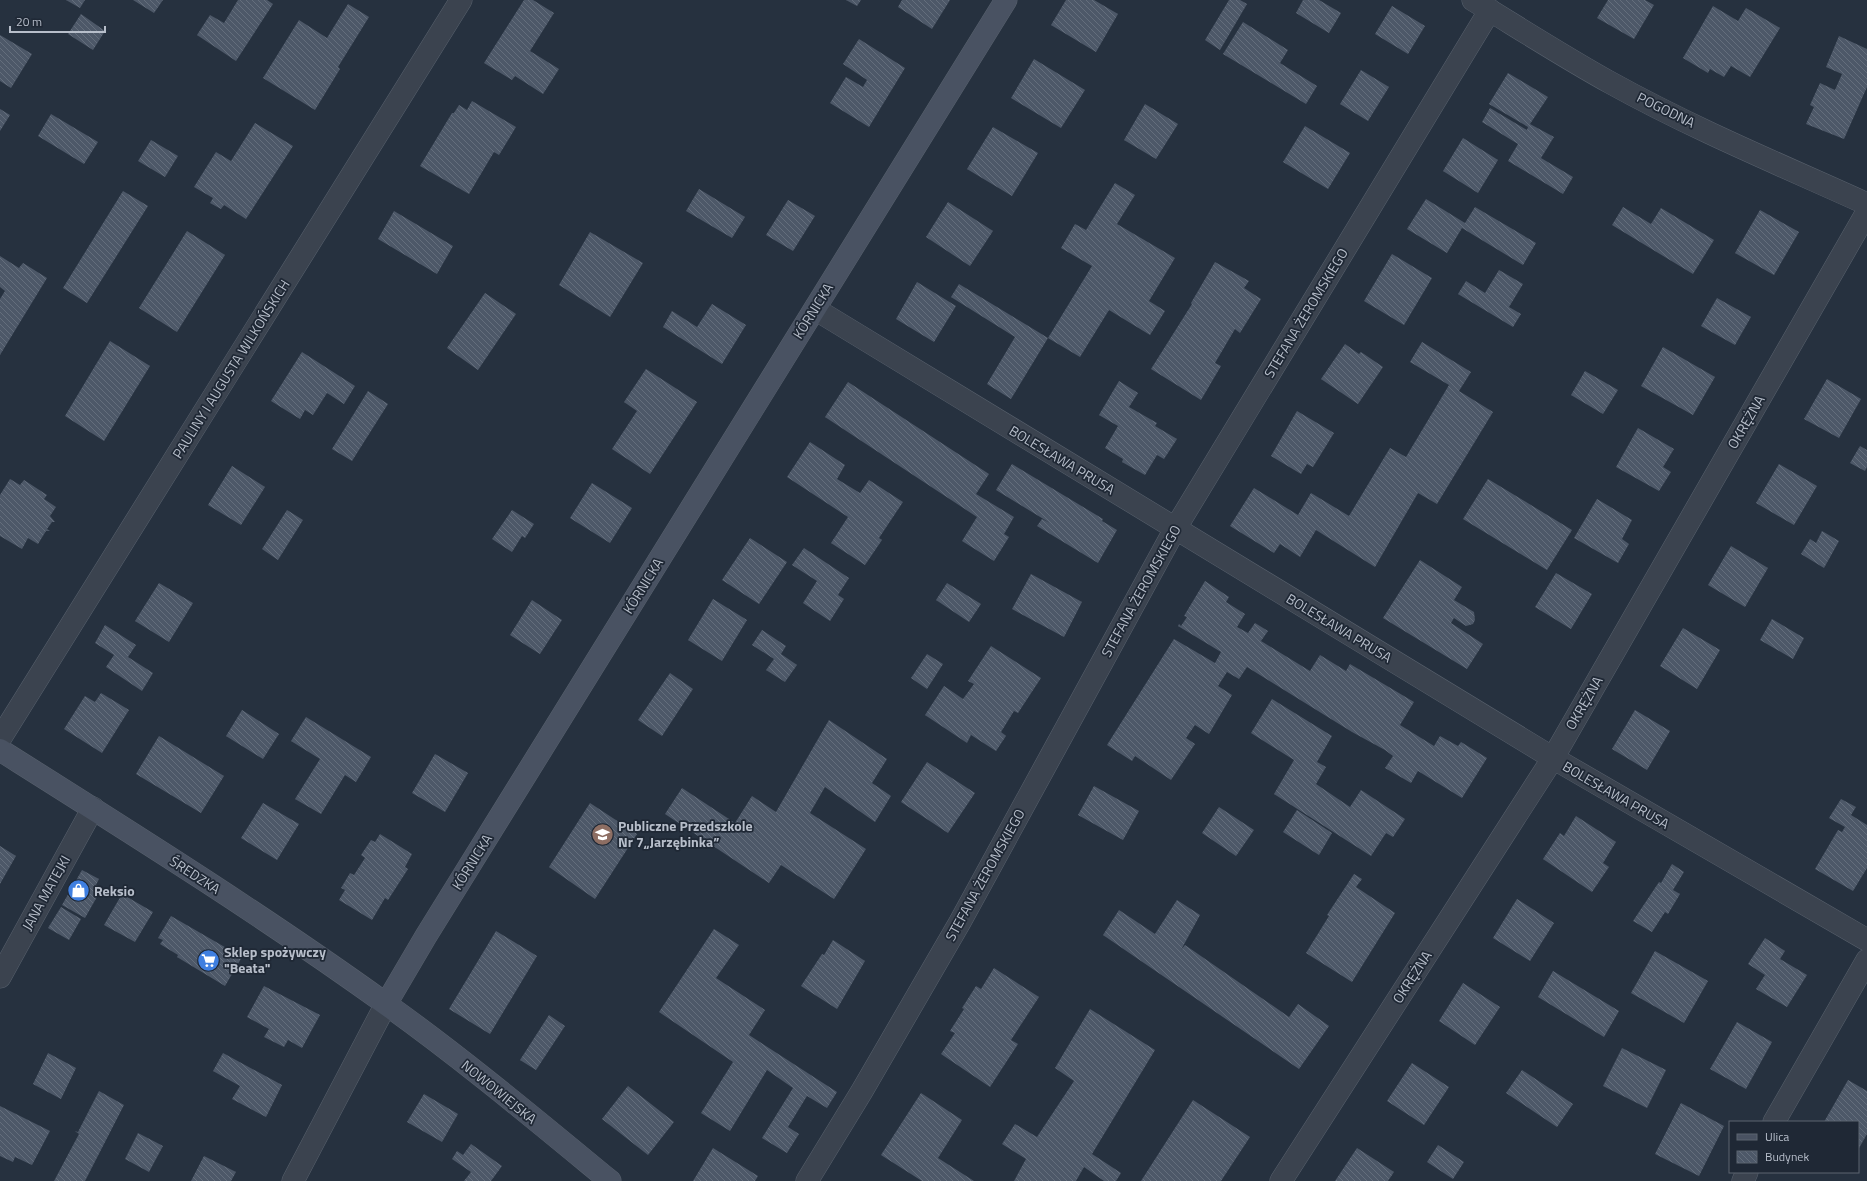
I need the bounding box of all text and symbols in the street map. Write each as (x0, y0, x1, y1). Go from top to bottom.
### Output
scale bar (10, 8, 105, 34)
text: 20 m (16, 12, 42, 31)
street label: POGODNA (1634, 86, 1699, 133)
street label: STEFANA ŻEROMSKIEGO (1258, 244, 1353, 382)
street label: PAULINY I AUGUSTA WILKOŃSKICH (167, 275, 294, 462)
street label: KÓRNICKA (787, 278, 838, 343)
street label: OKRĘŻNA (1722, 390, 1770, 453)
street label: BOLESŁAWA PRUSA (1005, 420, 1120, 500)
street label: STEFANA ŻEROMSKIEGO (1095, 521, 1186, 661)
street label: KÓRNICKA (617, 553, 668, 618)
street label: BOLESŁAWA PRUSA (1282, 588, 1397, 668)
street label: OKRĘŻNA (1560, 671, 1608, 734)
street label: BOLESŁAWA PRUSA (1559, 755, 1674, 834)
street label: STEFANA ŻEROMSKIEGO (939, 805, 1030, 945)
place label: Publiczne Przedszkole Nr 7„Jarzębinka” (618, 815, 753, 852)
school or university icon: Publiczne Przedszkole Nr 7„Jarzębinka” (590, 821, 616, 847)
street label: KÓRNICKA (446, 829, 497, 894)
street label: ŚREDZKA (166, 850, 225, 899)
street label: JANA MATEJKI (16, 851, 75, 934)
shop icon: Reksio (65, 878, 91, 904)
place label: Reksio (94, 880, 135, 901)
place label: Sklep spożywczy "Beata" (224, 941, 326, 978)
street label: OKRĘŻNA (1387, 946, 1437, 1007)
supermarket icon: Sklep spożywczy "Beata" (196, 947, 222, 973)
street label: NOWOWIEJSKA (457, 1055, 542, 1129)
legend (1729, 1121, 1859, 1173)
text: Ulica (1765, 1127, 1789, 1146)
text: Budynek (1765, 1147, 1809, 1166)

